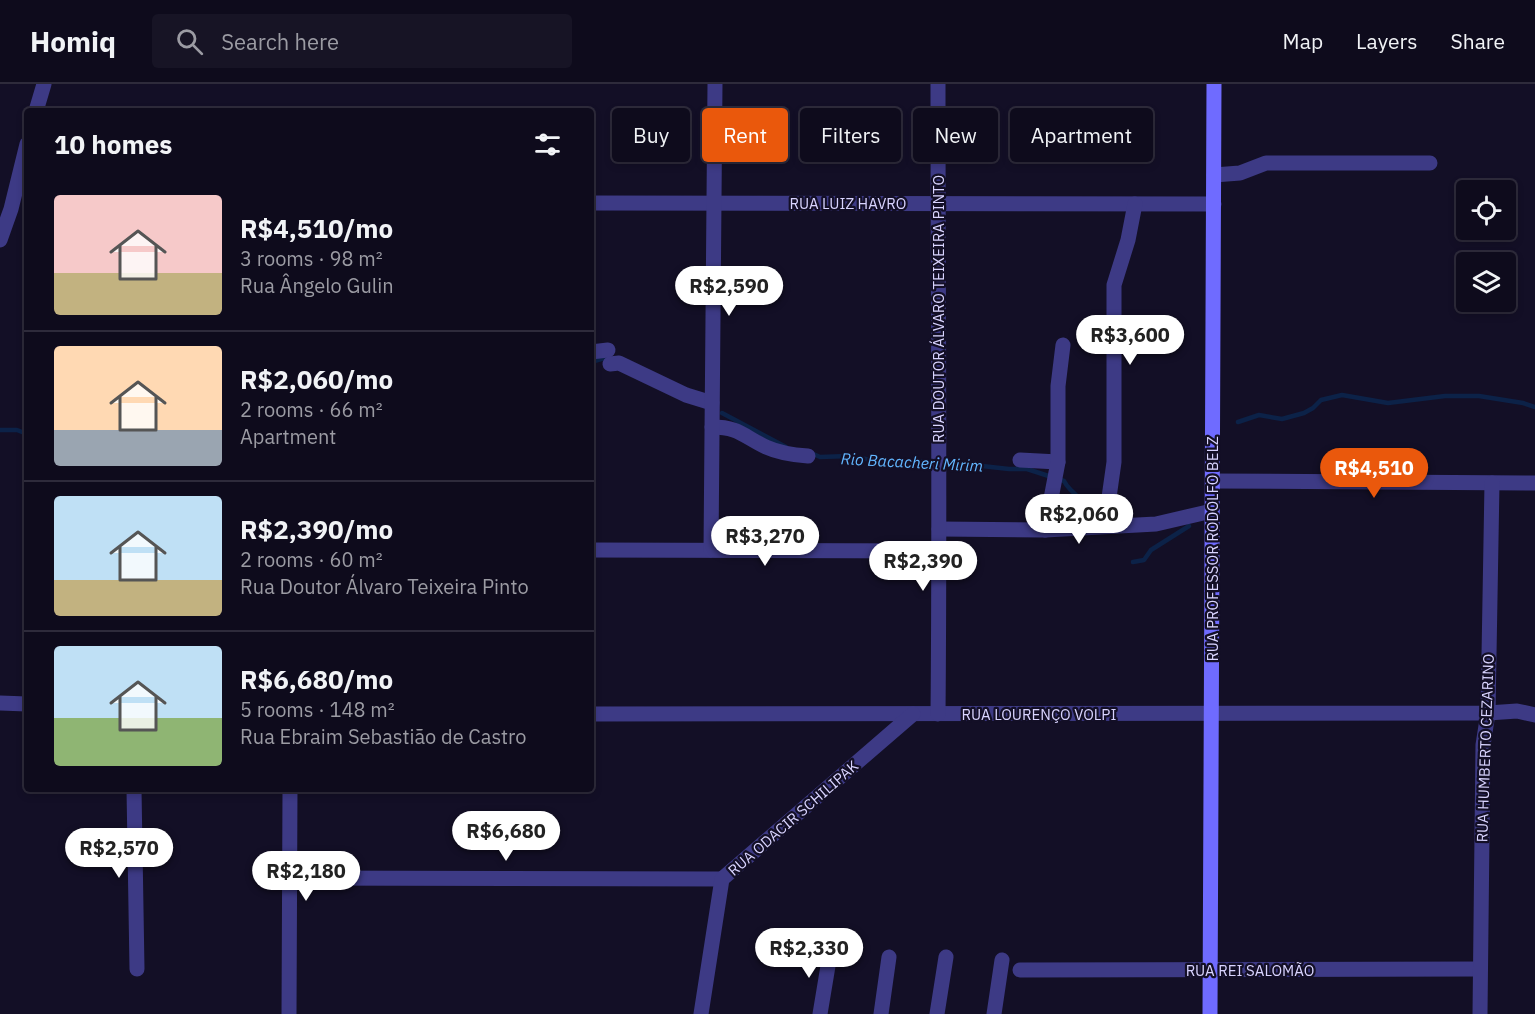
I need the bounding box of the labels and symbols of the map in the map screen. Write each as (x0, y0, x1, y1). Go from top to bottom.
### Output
street label: RUA DOUTOR ÁLVARO TEIXEIRA PINTO (929, 175, 948, 443)
street label: RUA LUIZ HAVRO (790, 194, 906, 213)
pin: R$2,590 (674, 266, 784, 317)
pin: R$3,600 (1075, 315, 1185, 366)
street label: RUA PROFESSOR RODOLFO BELZ (1203, 436, 1222, 662)
water label: Rio Bacacheri Mirim (840, 448, 984, 476)
pin: R$4,510 (1319, 448, 1429, 499)
pin: R$2,060 (1024, 494, 1134, 545)
pin: R$3,270 (710, 516, 820, 567)
pin: R$2,390 (868, 541, 978, 592)
street label: RUA HUMBERTO CEZARINO (1472, 653, 1498, 843)
street label: RUA LOURENÇO VOLPI (962, 705, 1116, 724)
street label: RUA ODACIR SCHILIPAK (724, 756, 862, 880)
pin: R$6,680 (451, 811, 561, 862)
pin: R$2,570 (64, 828, 174, 879)
pin: R$2,180 (251, 851, 361, 902)
pin: R$2,330 (754, 928, 864, 979)
street label: RUA REI SALOMÃO (1186, 961, 1314, 980)

